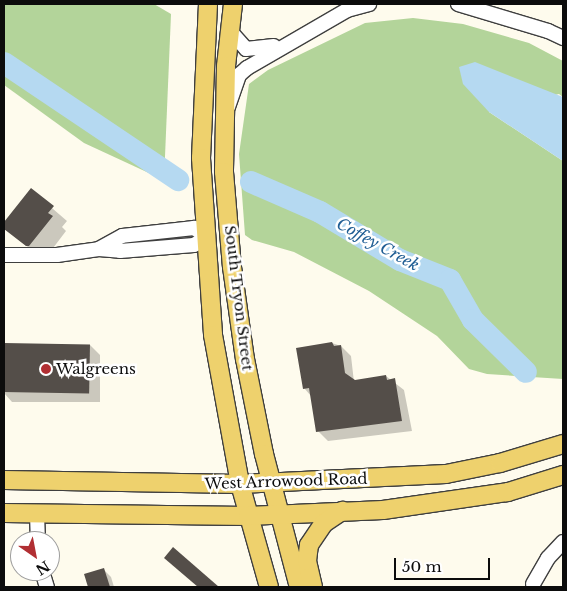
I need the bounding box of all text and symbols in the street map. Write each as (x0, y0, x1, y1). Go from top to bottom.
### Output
water label: Coffey Creek (333, 213, 423, 275)
street label: South Tryon Street (221, 224, 257, 372)
place label: Walgreens (56, 360, 136, 378)
marker: Walgreens (40, 363, 52, 375)
street label: West Arrowood Road (204, 469, 368, 493)
north arrow (10, 531, 60, 581)
scale bar (397, 548, 493, 580)
text: N (32, 557, 53, 579)
text: 50 m (402, 557, 442, 576)

